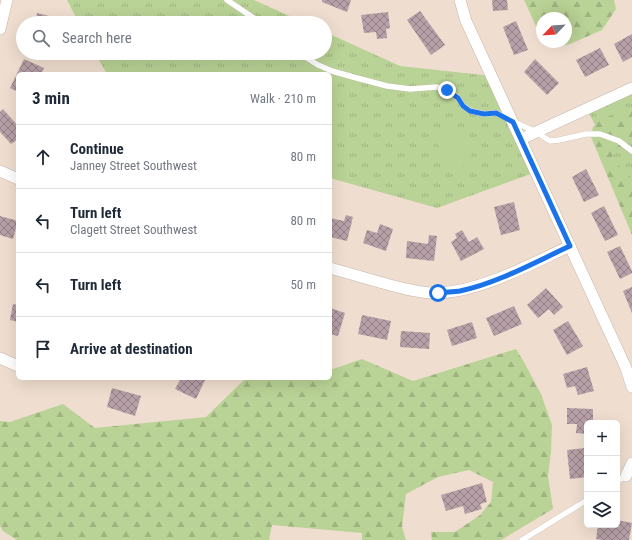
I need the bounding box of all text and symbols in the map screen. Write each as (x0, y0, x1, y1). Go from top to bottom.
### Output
north arrow (536, 12, 572, 48)
search box (16, 16, 332, 60)
icon: search (30, 27, 52, 49)
text: Search here (62, 29, 132, 47)
route end (438, 81, 456, 99)
text: 3 min (32, 88, 70, 108)
text: Walk · 210 m (250, 91, 316, 106)
text: Continue (70, 140, 124, 158)
icon: ahead (32, 146, 54, 168)
text: 80 m (290, 149, 316, 164)
text: Janney Street Southwest (70, 158, 197, 173)
text: Turn left (70, 204, 121, 222)
icon: left (32, 210, 54, 232)
text: 80 m (290, 213, 316, 228)
text: Clagett Street Southwest (70, 222, 197, 237)
icon: left (32, 274, 54, 296)
text: Turn left (70, 276, 121, 294)
text: 50 m (290, 277, 316, 292)
route start (429, 284, 447, 302)
icon: arrive (32, 338, 54, 360)
text: Arrive at destination (70, 340, 193, 358)
map controls (584, 420, 620, 528)
button: + (584, 420, 620, 456)
button: − (584, 456, 620, 492)
button: layers (584, 492, 620, 528)

